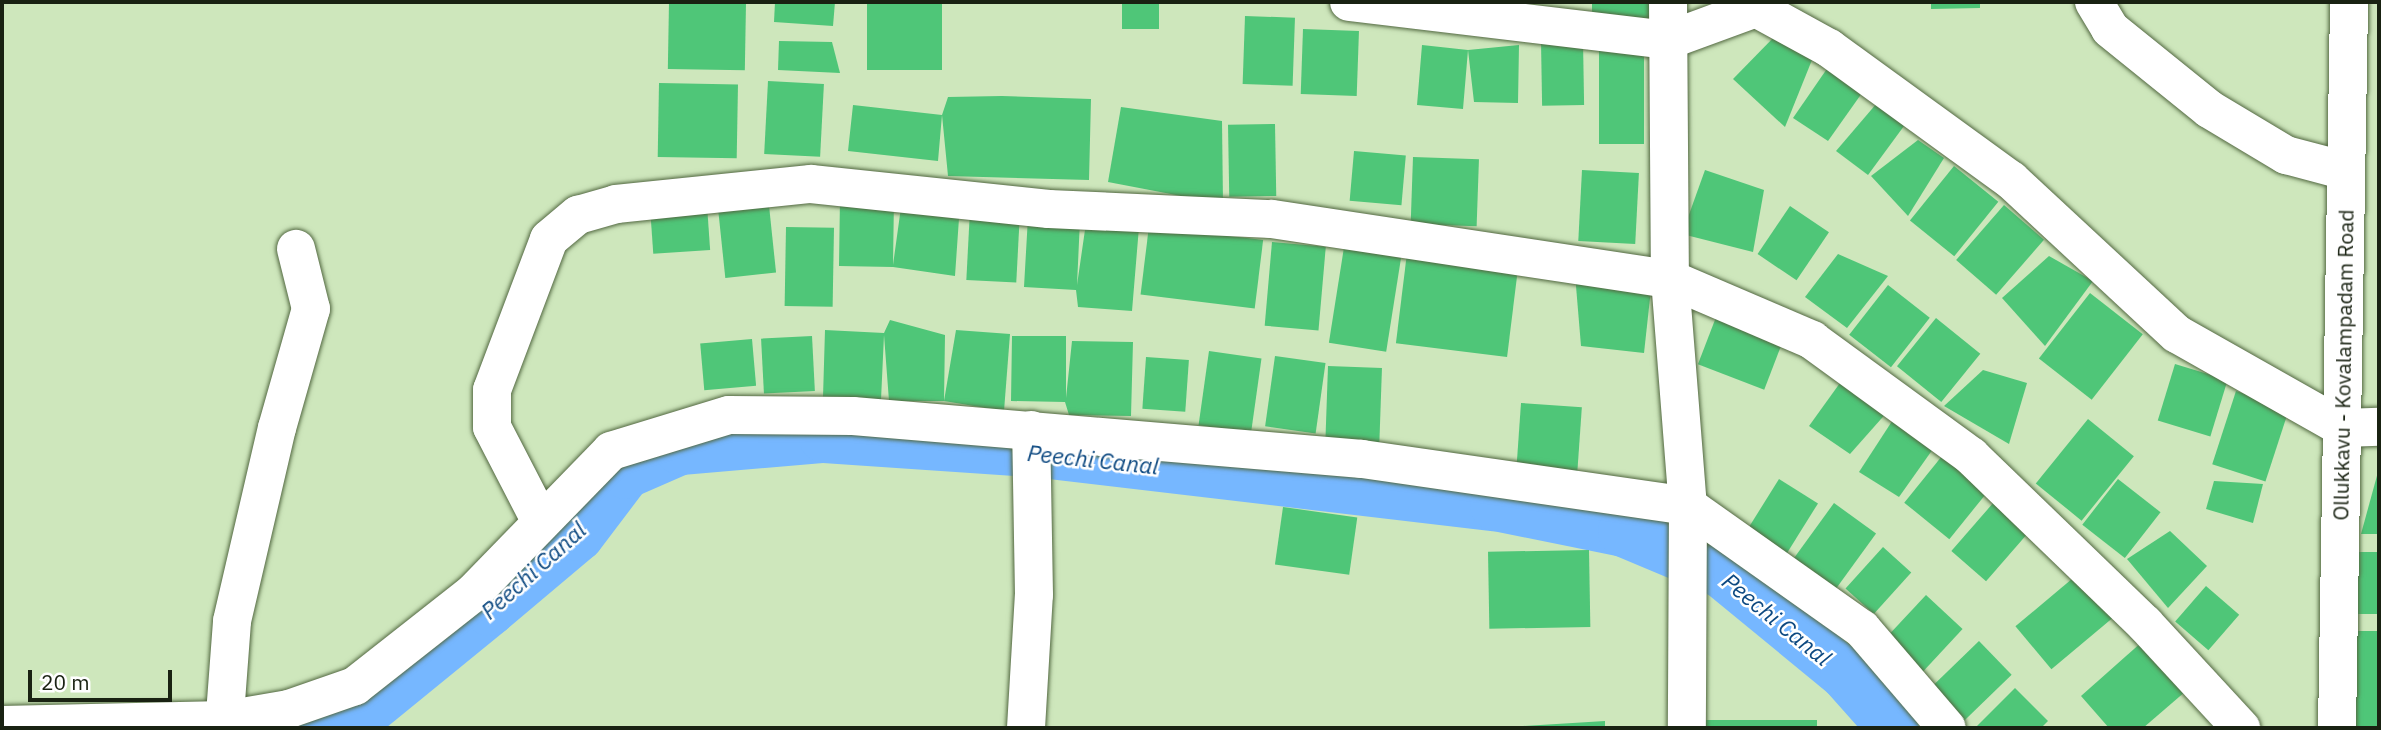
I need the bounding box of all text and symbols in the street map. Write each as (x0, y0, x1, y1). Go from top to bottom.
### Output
street label: Ollukkavu - Kovalampadam Road (2328, 209, 2358, 521)
water label: Peechi Canal (1026, 438, 1160, 480)
water label: Peechi Canal (475, 516, 591, 624)
water label: Peechi Canal (1717, 567, 1837, 671)
scale bar (32, 656, 175, 700)
text: 20 m (41, 668, 90, 696)

